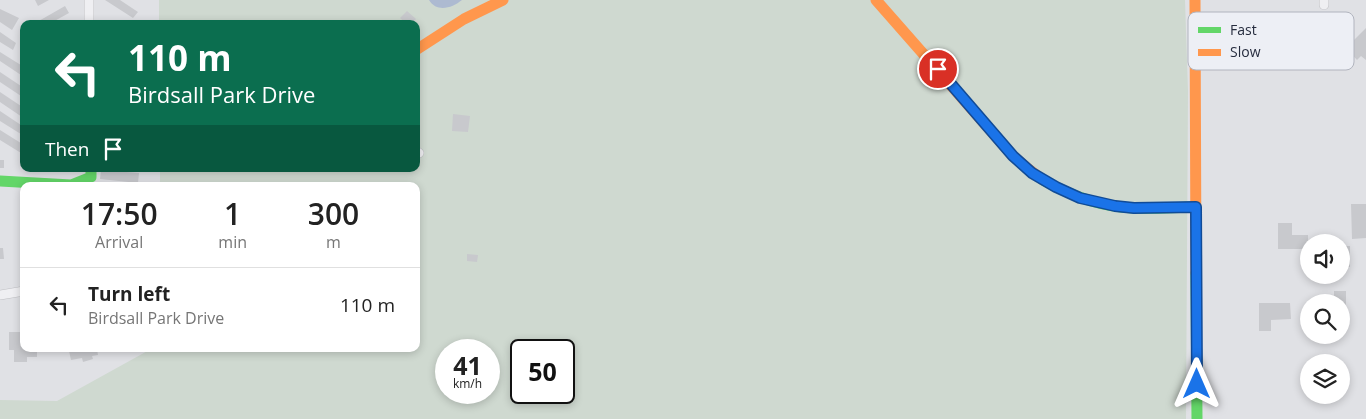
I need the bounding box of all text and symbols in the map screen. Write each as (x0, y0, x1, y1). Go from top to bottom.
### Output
legend (1188, 12, 1354, 70)
text: Fast (1230, 20, 1257, 39)
text: 110 m (128, 34, 232, 81)
icon: left (45, 40, 110, 105)
text: Slow (1230, 42, 1261, 61)
pin (917, 48, 959, 90)
icon: arrive (924, 55, 952, 83)
text: Birdsall Park Drive (128, 79, 315, 109)
icon: arrive (99, 135, 127, 163)
text: Then (45, 136, 89, 162)
text: 17:50 (81, 193, 158, 234)
text: 1 (224, 193, 241, 234)
text: 300 (308, 193, 359, 234)
text: Arrival (95, 231, 143, 253)
text: min (218, 231, 247, 253)
text: m (326, 231, 341, 253)
map controls (1300, 234, 1350, 404)
button: sound (1300, 234, 1350, 284)
text: Turn left (88, 281, 170, 307)
icon: left (45, 291, 73, 319)
text: 110 m (340, 292, 395, 318)
button: search (1300, 294, 1350, 344)
text: Birdsall Park Drive (88, 307, 224, 329)
speed limit sign: 50 (510, 339, 575, 404)
text: 41 (453, 348, 482, 382)
button: layers (1300, 354, 1350, 404)
position arrow (1170, 357, 1222, 409)
text: km/h (453, 375, 482, 392)

